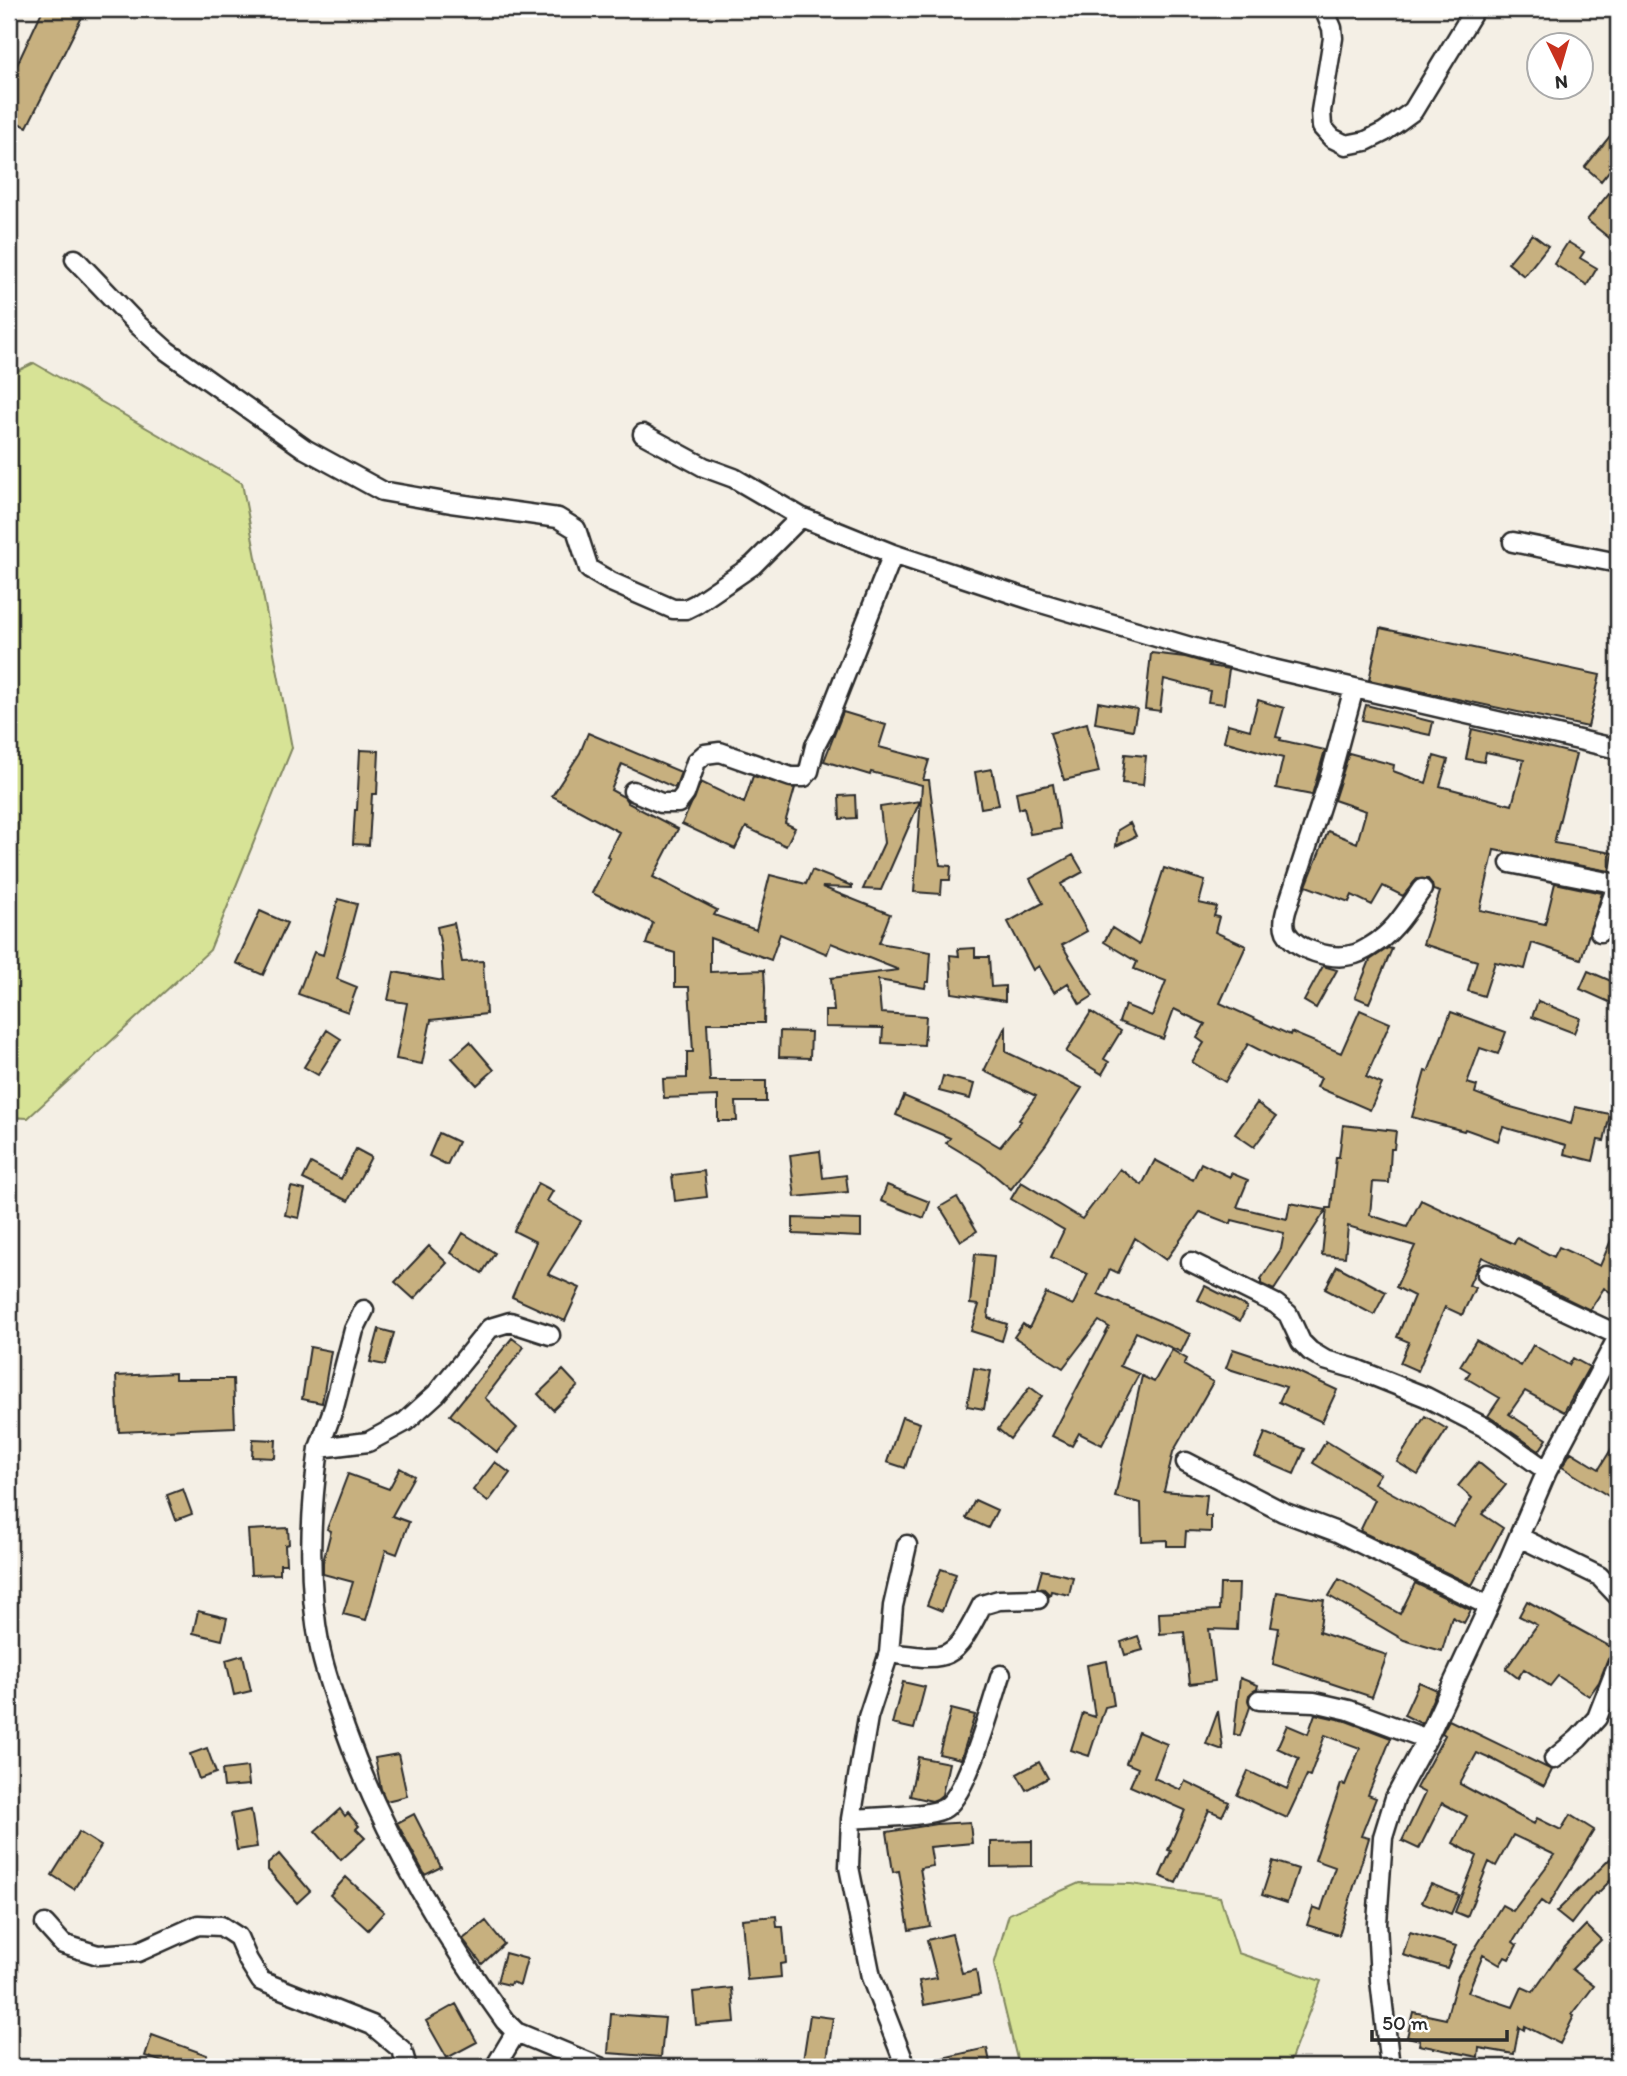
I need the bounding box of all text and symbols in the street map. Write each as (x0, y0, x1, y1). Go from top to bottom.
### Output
north arrow (1526, 32, 1596, 102)
text: N (1554, 70, 1569, 94)
scale bar (1372, 1999, 1506, 2043)
text: 50 m (1382, 2010, 1429, 2035)

